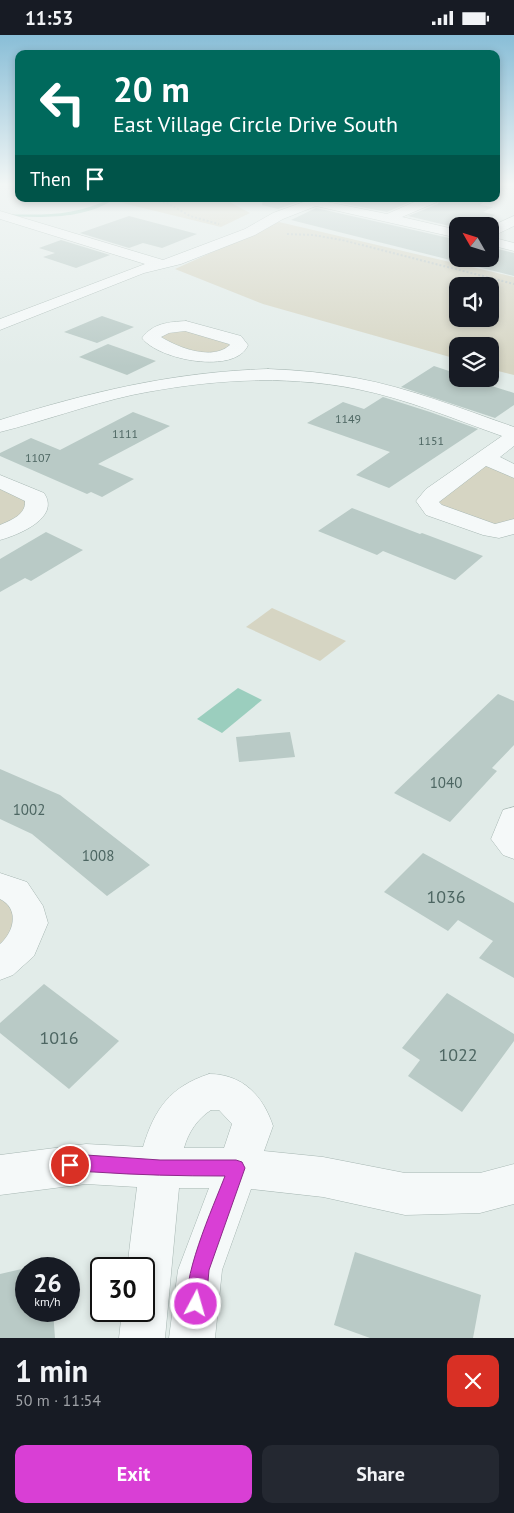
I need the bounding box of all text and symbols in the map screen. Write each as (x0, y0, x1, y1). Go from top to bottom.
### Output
text: 11:53 (25, 6, 73, 30)
text: 20 m (113, 66, 190, 112)
icon: left (30, 70, 95, 135)
text: East Village Circle Drive South (113, 110, 398, 138)
icon: arrive (81, 165, 109, 193)
text: Then (30, 167, 71, 191)
north arrow (449, 217, 499, 267)
map controls (449, 217, 499, 387)
button: sound (449, 277, 499, 327)
button: layers (449, 337, 499, 387)
house number: 1149 (335, 411, 361, 426)
house number: 1111 (112, 426, 138, 441)
house number: 1151 (418, 433, 444, 448)
house number: 1107 (25, 450, 51, 465)
house number: 1040 (430, 773, 462, 792)
house number: 1002 (13, 800, 45, 819)
house number: 1008 (82, 846, 114, 865)
house number: 1036 (426, 885, 466, 908)
house number: 1016 (39, 1026, 79, 1049)
house number: 1022 (438, 1043, 478, 1066)
pin (49, 1144, 91, 1186)
icon: arrive (56, 1151, 84, 1179)
speed limit sign: 30 (90, 1257, 155, 1322)
text: 26 (33, 1267, 62, 1299)
position arrow (169, 1277, 221, 1329)
text: km/h (34, 1294, 61, 1309)
text: 1 min (15, 1351, 88, 1390)
button: close (447, 1355, 499, 1407)
text: 50 m · 11:54 (15, 1390, 101, 1410)
button: Exit (15, 1445, 252, 1503)
button: Share (262, 1445, 499, 1503)

